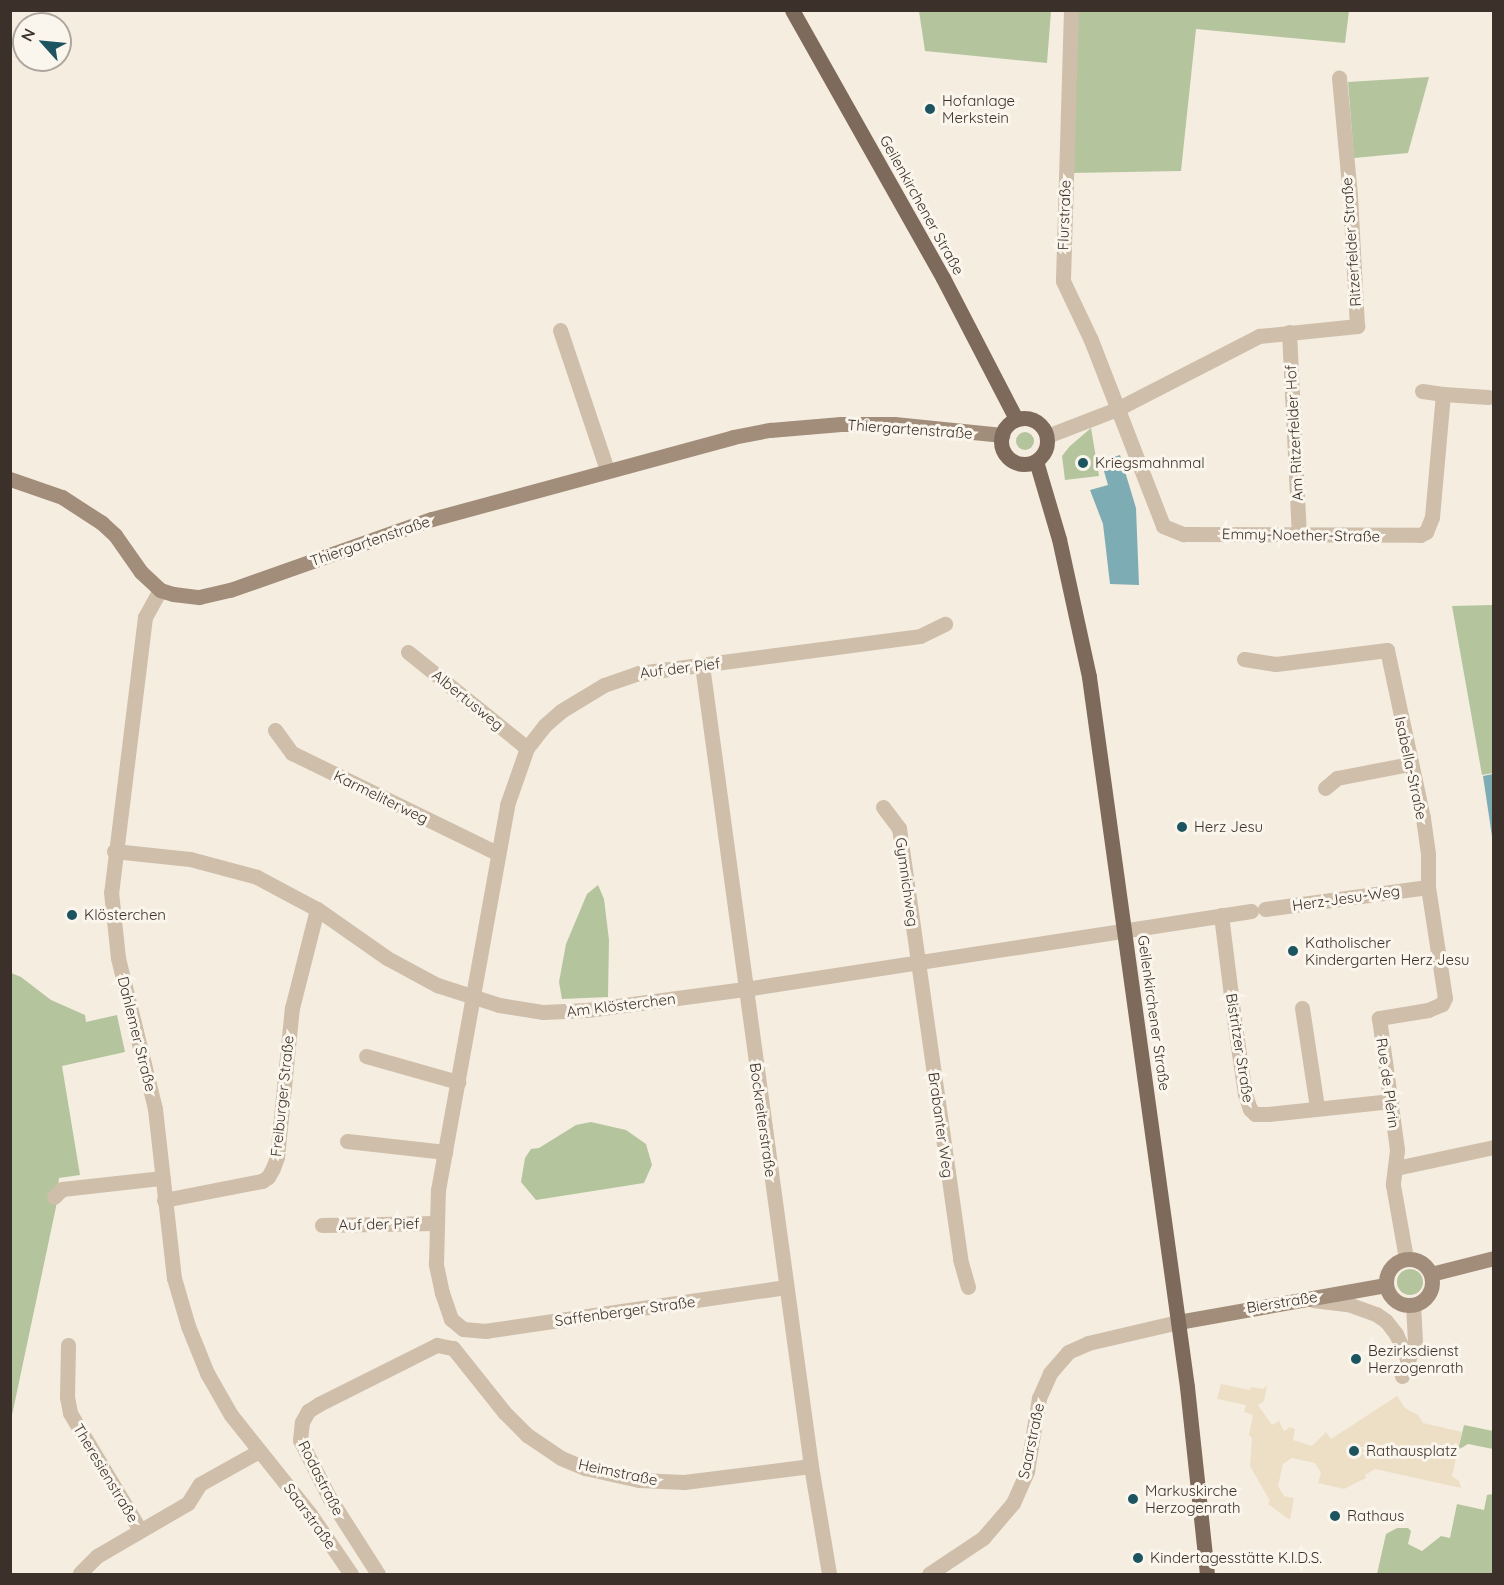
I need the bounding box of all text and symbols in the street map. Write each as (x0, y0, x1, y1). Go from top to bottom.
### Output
north arrow (12, 12, 72, 72)
text: N (16, 25, 39, 45)
place label: Hofanlage Merkstein (942, 91, 1015, 126)
marker: Hofanlage Merkstein (923, 102, 937, 116)
street label: Geilenkirchener Straße (876, 132, 968, 278)
street label: Ritzerfelder Straße (1338, 177, 1364, 307)
street label: Flurstraße (1054, 179, 1074, 251)
street label: Am Ritzerfelder Hof (1281, 364, 1307, 502)
street label: Thiergartenstraße (847, 416, 973, 442)
place label: Kriegsmahnmal (1095, 454, 1205, 472)
marker: Kriegsmahnmal (1076, 456, 1090, 470)
street label: Thiergartenstraße (308, 512, 432, 570)
street label: Emmy-Noether-Straße (1222, 525, 1380, 545)
street label: Auf der Pief (639, 654, 721, 682)
street label: Albertusweg (429, 666, 507, 734)
street label: Isabella-Straße (1391, 715, 1431, 821)
street label: Karmeliterweg (331, 766, 431, 828)
place label: Herz Jesu (1194, 818, 1263, 836)
marker: Herz Jesu (1175, 820, 1189, 834)
street label: Gymnichweg (892, 836, 922, 928)
street label: Herz-Jesu-Weg (1291, 882, 1401, 914)
place label: Klösterchen (84, 906, 166, 924)
marker: Klösterchen (65, 908, 79, 922)
place label: Katholischer Kindergarten Herz Jesu (1305, 933, 1469, 968)
street label: Geilenkirchener Straße (1134, 934, 1174, 1092)
marker: Katholischer Kindergarten Herz Jesu (1286, 944, 1300, 958)
street label: Dahlemer Straße (114, 975, 160, 1093)
street label: Am Klösterchen (566, 989, 676, 1021)
street label: Bistritzer Straße (1222, 992, 1258, 1104)
street label: Freiburger Straße (267, 1034, 297, 1158)
street label: Rue de Plérin (1373, 1037, 1403, 1129)
street label: Bockreiterstraße (746, 1062, 780, 1178)
street label: Brabanter Weg (925, 1071, 957, 1179)
street label: Auf der Pief (338, 1214, 420, 1234)
street label: Bierstraße (1245, 1288, 1319, 1316)
street label: Saffenberger Straße (554, 1292, 696, 1330)
place label: Bezirksdienst Herzogenrath (1368, 1341, 1464, 1376)
marker: Bezirksdienst Herzogenrath (1349, 1352, 1363, 1366)
street label: Saarstraße (1014, 1402, 1048, 1480)
street label: Theresienstraße (70, 1420, 142, 1526)
street label: Rodastraße (294, 1438, 348, 1518)
place label: Rathausplatz (1366, 1442, 1457, 1460)
marker: Rathausplatz (1347, 1444, 1361, 1458)
street label: Heimstraße (577, 1455, 659, 1489)
street label: Saarstraße (280, 1480, 340, 1552)
place label: Markuskirche Herzogenrath (1145, 1481, 1241, 1516)
marker: Markuskirche Herzogenrath (1126, 1492, 1140, 1506)
place label: Rathaus (1347, 1507, 1404, 1525)
marker: Rathaus (1328, 1509, 1342, 1523)
place label: Kindertagesstätte K.I.D.S. (1150, 1549, 1322, 1567)
marker: Kindertagesstätte K.I.D.S. (1131, 1551, 1145, 1565)

